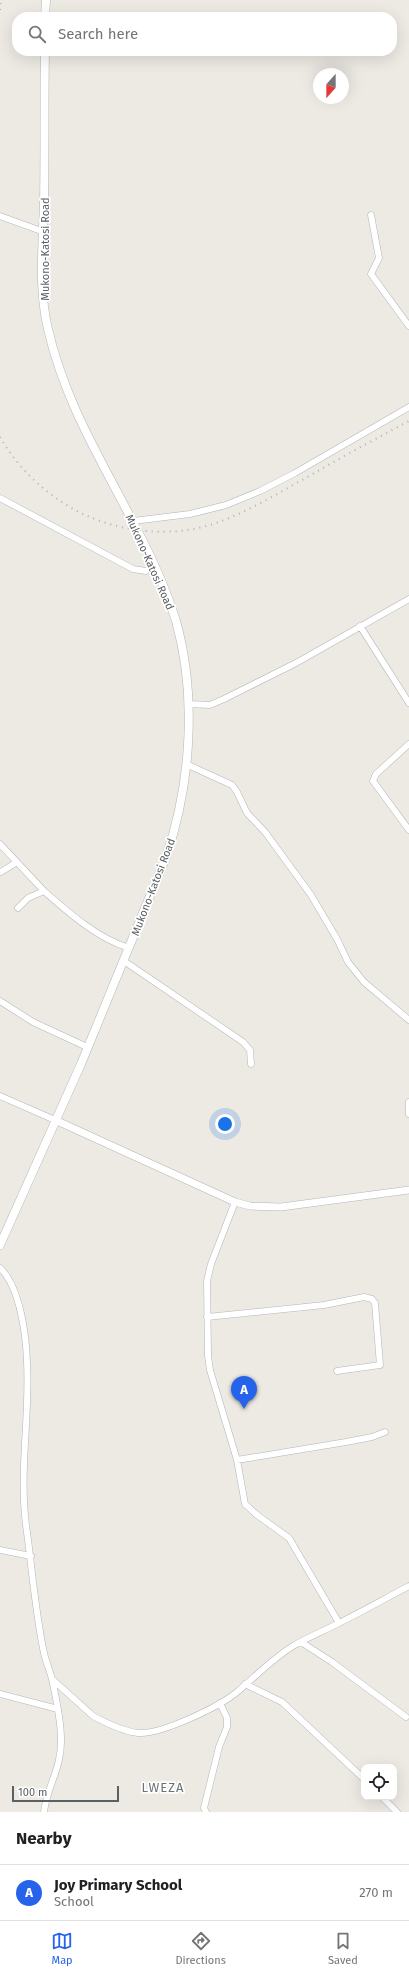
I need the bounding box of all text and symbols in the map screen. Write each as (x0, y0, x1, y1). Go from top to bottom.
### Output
search box (12, 12, 397, 56)
icon: search (26, 23, 48, 45)
text: Search here (58, 25, 138, 43)
north arrow (313, 68, 349, 104)
street label: Mukono-Katosi Road (39, 197, 52, 301)
street label: Mukono-Katosi Road (123, 512, 177, 612)
street label: Mukono-Katosi Road (129, 837, 178, 938)
your location (215, 1114, 235, 1134)
pin: A (231, 1376, 257, 1409)
map controls (361, 1764, 397, 1800)
button: locate (361, 1764, 397, 1800)
district label: LWEZA (142, 1780, 184, 1795)
scale bar (12, 1784, 119, 1803)
text: 100 m (18, 1786, 47, 1799)
text: Nearby (16, 1828, 71, 1849)
text: Joy Primary School (54, 1876, 182, 1894)
text: A (25, 1885, 33, 1900)
text: 270 m (359, 1885, 393, 1900)
text: School (54, 1894, 94, 1909)
tab: Map (51, 1930, 73, 1967)
tab: Directions (175, 1930, 226, 1967)
tab: Saved (328, 1930, 358, 1967)

